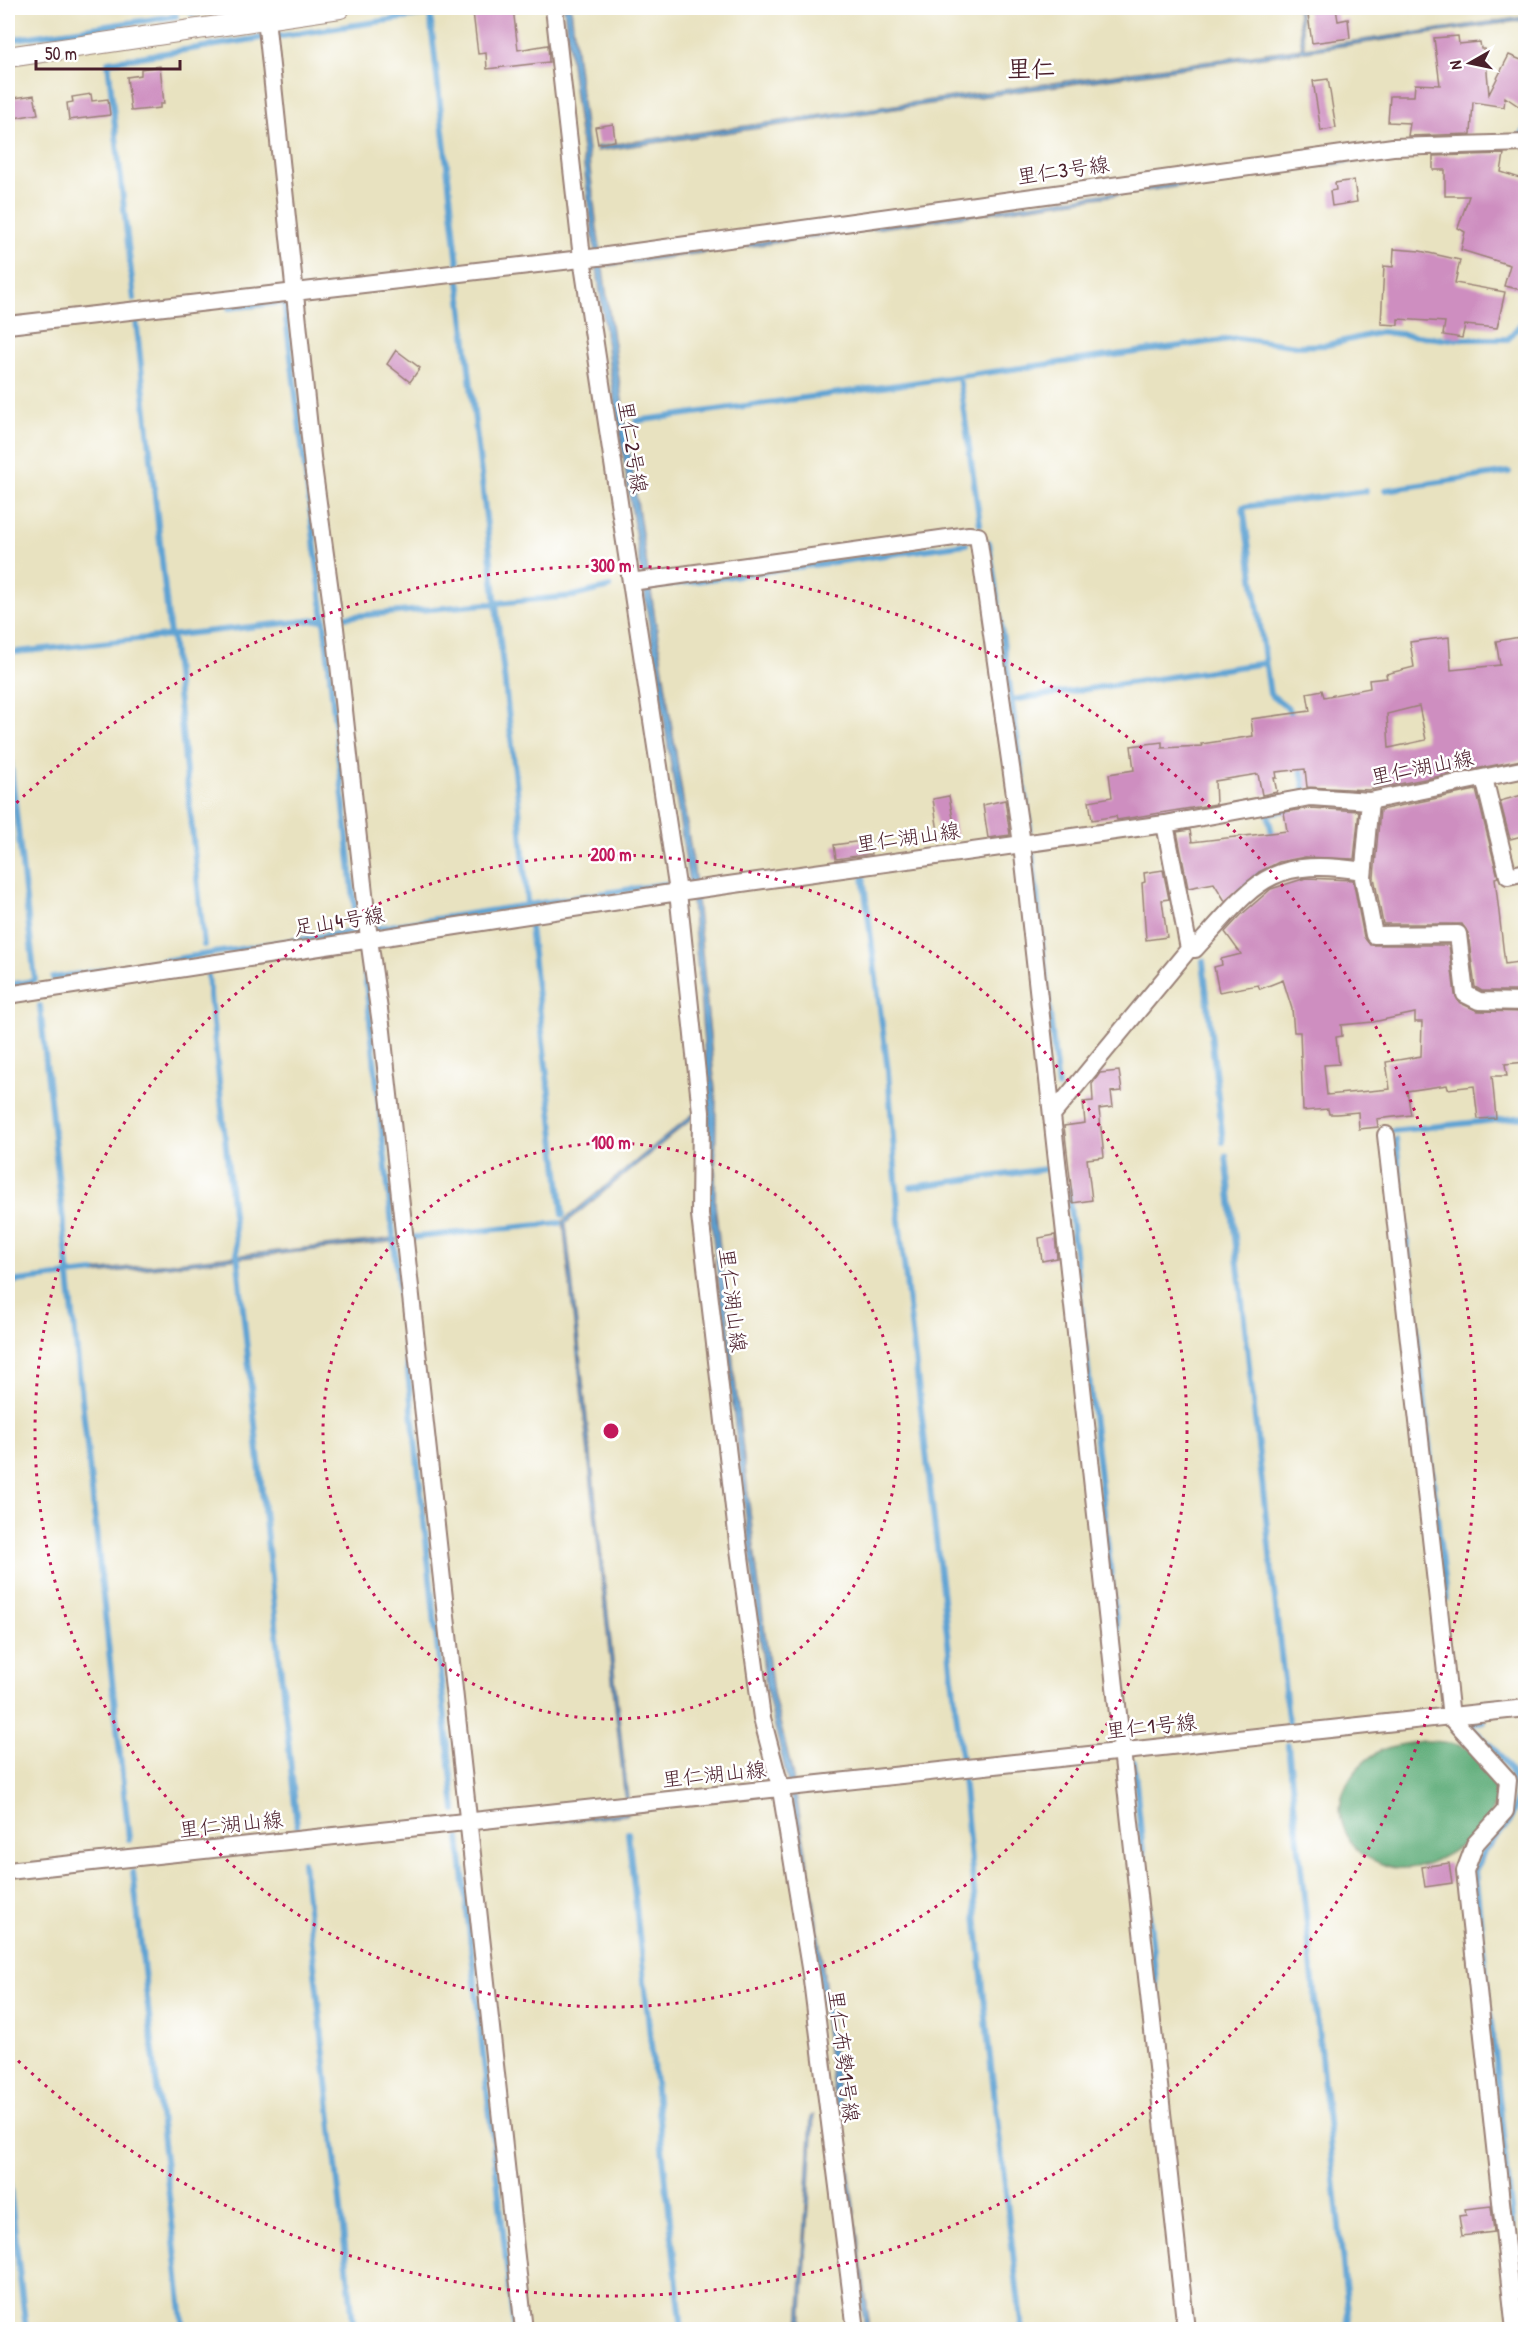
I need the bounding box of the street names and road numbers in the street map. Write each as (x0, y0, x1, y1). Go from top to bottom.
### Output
street label: 里仁3号線 (1015, 149, 1111, 191)
street label: 里仁2号線 (611, 398, 655, 496)
street label: 里仁湖山線 (1368, 743, 1476, 791)
street label: 里仁湖山線 (854, 815, 962, 859)
street label: 足山4号線 (291, 899, 387, 943)
street label: 里仁湖山線 (712, 1246, 754, 1354)
street label: 里仁1号線 (1104, 1707, 1198, 1745)
street label: 里仁湖山線 (660, 1754, 768, 1794)
street label: 里仁湖山線 (177, 1804, 285, 1844)
street label: 里仁布勢1号線 (821, 1988, 867, 2124)

